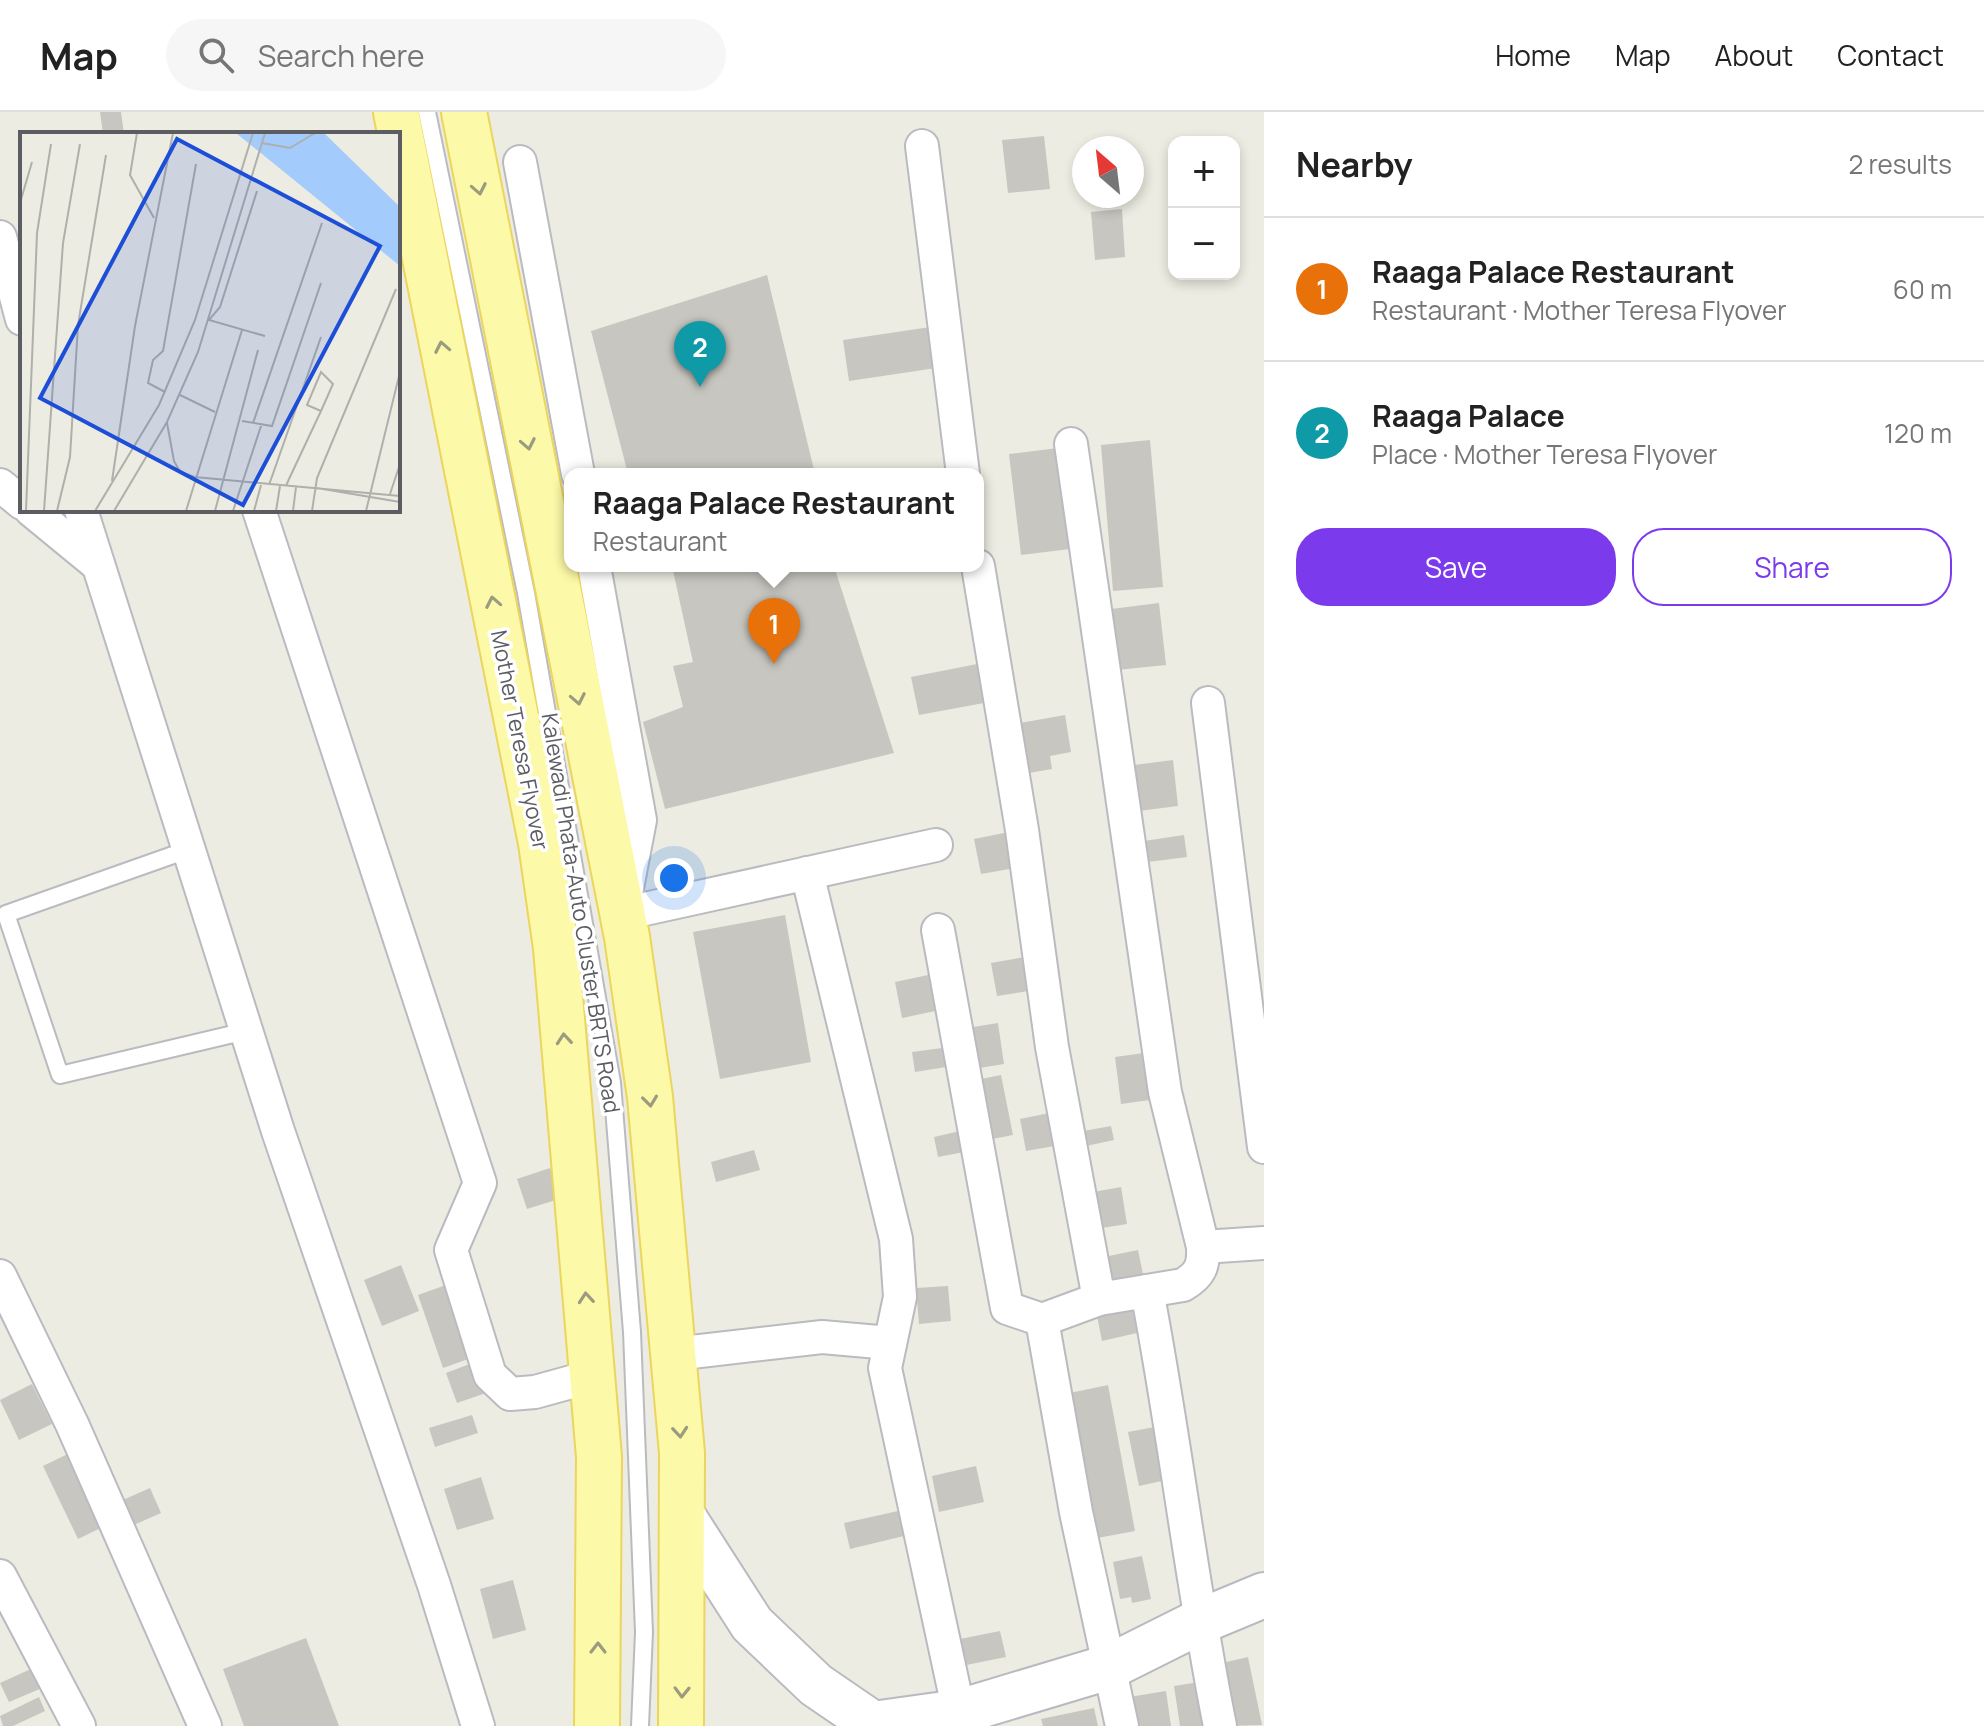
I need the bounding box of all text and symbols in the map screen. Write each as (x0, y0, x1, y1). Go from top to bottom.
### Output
search box (166, 19, 726, 91)
text: Map (40, 29, 118, 81)
icon: search (194, 33, 238, 77)
text: Search here (258, 35, 425, 76)
text: Home (1495, 36, 1571, 74)
text: Map (1615, 36, 1671, 74)
text: About (1715, 36, 1793, 74)
text: Contact (1837, 36, 1944, 74)
inset map (20, 132, 400, 512)
north arrow (1072, 136, 1144, 208)
map controls (1168, 136, 1240, 280)
button: + (1168, 136, 1240, 208)
text: Nearby (1296, 141, 1412, 187)
text: 2 results (1848, 146, 1952, 182)
one-way arrow (469, 182, 486, 195)
button: − (1168, 208, 1240, 280)
text: Raaga Palace Restaurant (1372, 251, 1735, 292)
text: 1 (1316, 271, 1328, 307)
text: 60 m (1893, 271, 1952, 307)
text: Restaurant · Mother Teresa Flyover (1372, 292, 1787, 328)
pin: 2 (674, 321, 726, 387)
one-way arrow (435, 340, 452, 354)
text: Raaga Palace (1372, 395, 1565, 436)
text: 2 (1314, 415, 1330, 451)
text: 120 m (1884, 415, 1952, 451)
text: Place · Mother Teresa Flyover (1372, 436, 1717, 472)
one-way arrow (519, 437, 536, 450)
popup (564, 468, 984, 572)
text: Raaga Palace Restaurant (593, 482, 955, 523)
text: Restaurant (593, 523, 727, 559)
button: Save (1296, 528, 1616, 606)
button: Share (1632, 528, 1952, 606)
one-way arrow (485, 596, 502, 609)
pin: 1 (748, 598, 800, 664)
street label: Mother Teresa Flyover (484, 628, 556, 852)
one-way arrow (568, 692, 585, 706)
street label: Kalewadi Phata-Auto Cluster BRTS Road (535, 711, 627, 1115)
your location (654, 858, 694, 898)
one-way arrow (556, 1032, 573, 1045)
one-way arrow (642, 1095, 659, 1108)
one-way arrow (578, 1291, 595, 1304)
one-way arrow (671, 1426, 688, 1439)
one-way arrow (589, 1641, 607, 1654)
one-way arrow (673, 1686, 690, 1699)

